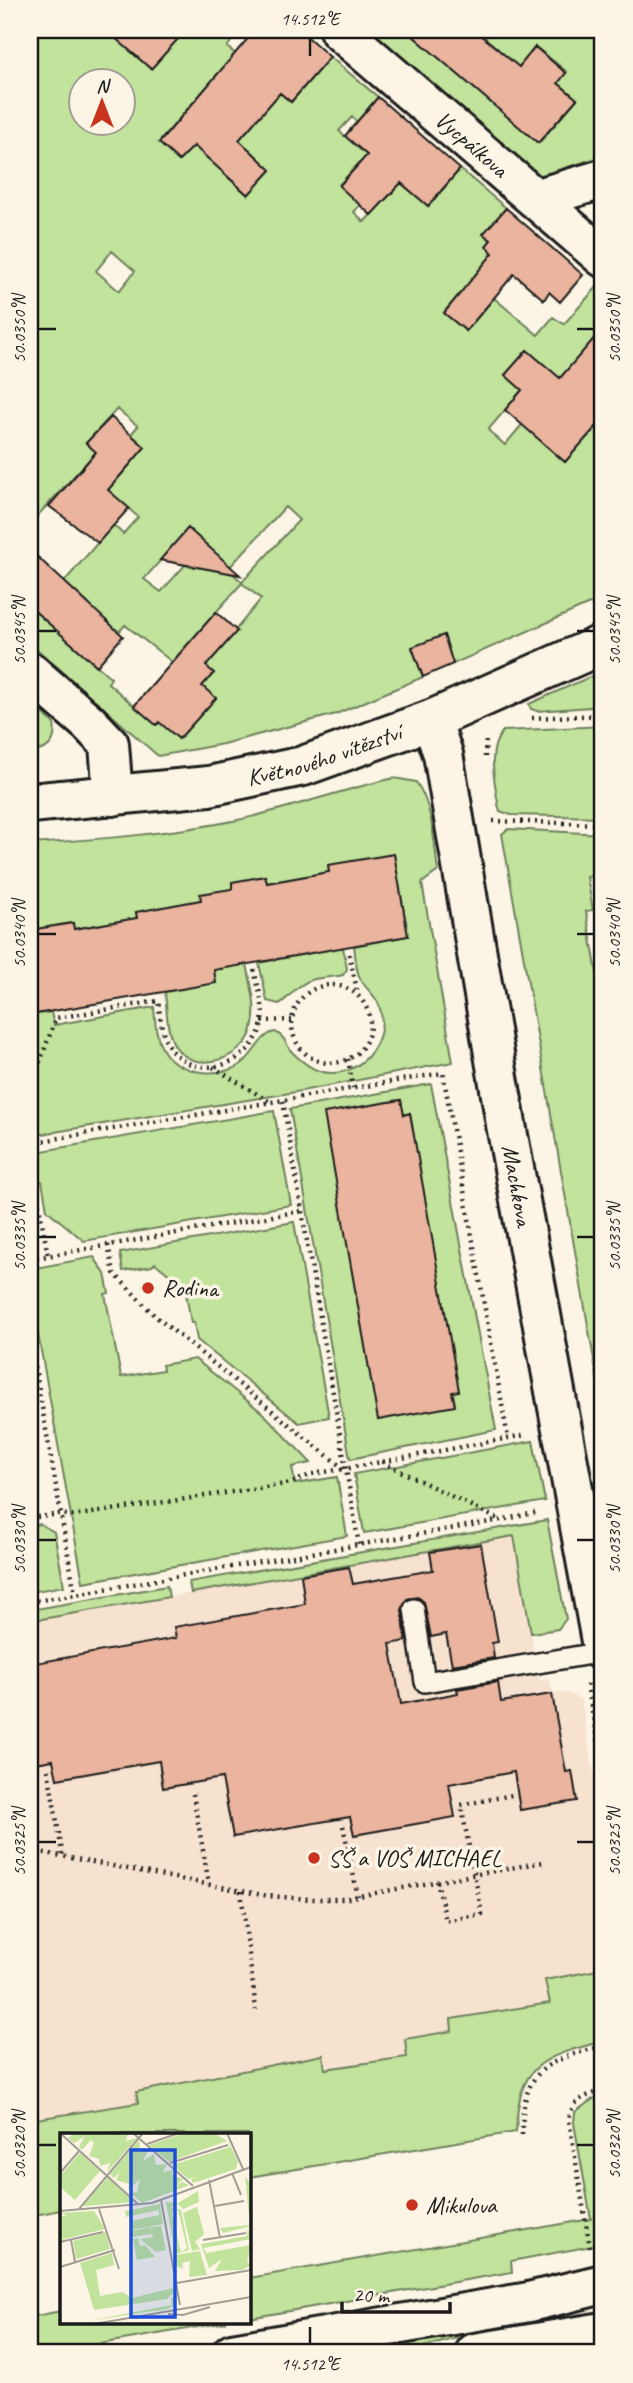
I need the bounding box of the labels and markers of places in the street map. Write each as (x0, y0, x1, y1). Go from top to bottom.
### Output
place label: Rodina (162, 1273, 220, 1303)
marker: Rodina (140, 1280, 156, 1296)
place label: SŠ a VOŠ MICHAEL (328, 1843, 502, 1873)
marker: SŠ a VOŠ MICHAEL (306, 1850, 322, 1866)
place label: Mikulova (426, 2190, 498, 2220)
marker: Mikulova (404, 2197, 420, 2213)

